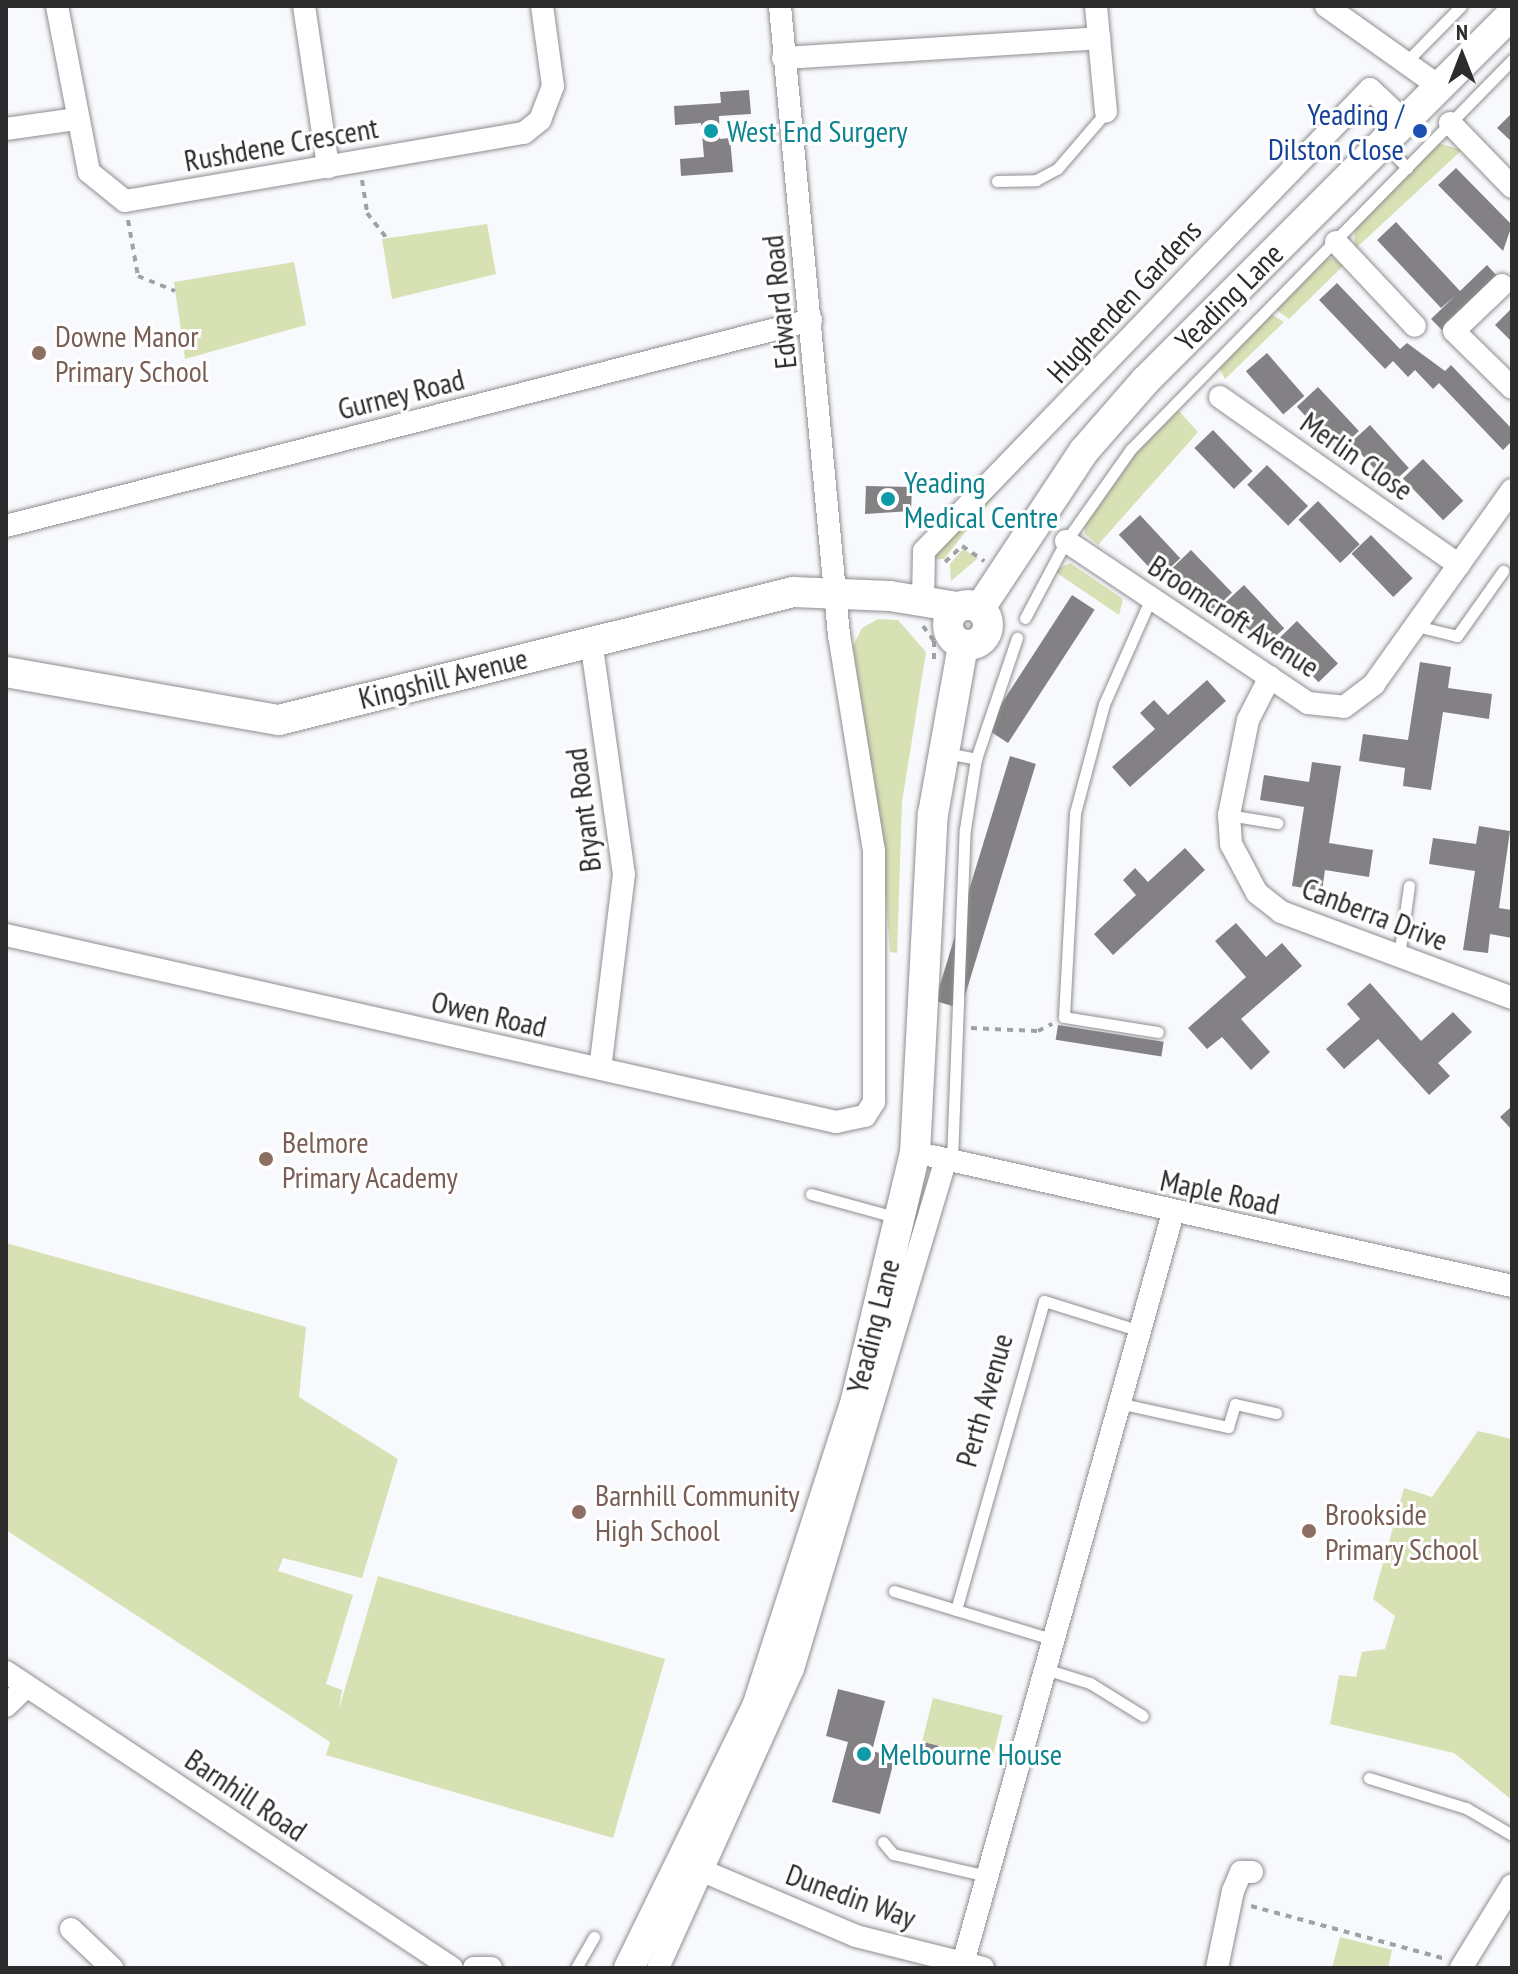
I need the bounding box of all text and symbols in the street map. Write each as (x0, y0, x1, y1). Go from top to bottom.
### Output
north arrow (1422, 16, 1502, 96)
text: N (1456, 18, 1468, 46)
place label: Yeading / Dilston Close (1268, 96, 1404, 166)
street label: Rushdene Crescent (181, 109, 381, 179)
place label: West End Surgery (727, 113, 908, 149)
marker: West End Surgery (702, 122, 720, 140)
marker: Yeading / Dilston Close (1411, 122, 1429, 140)
street label: Hughenden Gardens (1039, 212, 1209, 390)
street label: Edward Road (754, 233, 804, 371)
street label: Yeading Lane (1168, 236, 1290, 358)
place label: Downe Manor Primary School (55, 318, 209, 388)
marker: Downe Manor Primary School (30, 344, 48, 362)
street label: Gurney Road (334, 361, 468, 427)
street label: Merlin Close (1294, 404, 1420, 508)
place label: Yeading Medical Centre (904, 464, 1058, 534)
marker: Yeading Medical Centre (879, 490, 897, 508)
street label: Broomcroft Avenue (1142, 547, 1326, 685)
street label: Kingshill Avenue (354, 640, 532, 716)
street label: Bryant Road (558, 746, 608, 874)
street label: Canberra Drive (1297, 870, 1453, 958)
street label: Owen Road (428, 983, 550, 1045)
place label: Belmore Primary Academy (282, 1124, 460, 1194)
marker: Belmore Primary Academy (257, 1150, 275, 1168)
street label: Maple Road (1157, 1162, 1283, 1222)
street label: Yeading Lane (839, 1255, 907, 1397)
street label: Perth Avenue (948, 1329, 1020, 1471)
place label: Barnhill Community High School (595, 1477, 800, 1548)
place label: Brookside Primary School (1325, 1496, 1479, 1566)
marker: Barnhill Community High School (570, 1503, 588, 1521)
marker: Brookside Primary School (1300, 1522, 1318, 1540)
place label: Melbourne House (880, 1736, 1062, 1772)
street label: Barnhill Road (178, 1741, 314, 1849)
marker: Melbourne House (855, 1745, 873, 1763)
street label: Dunedin Way (781, 1856, 921, 1936)

